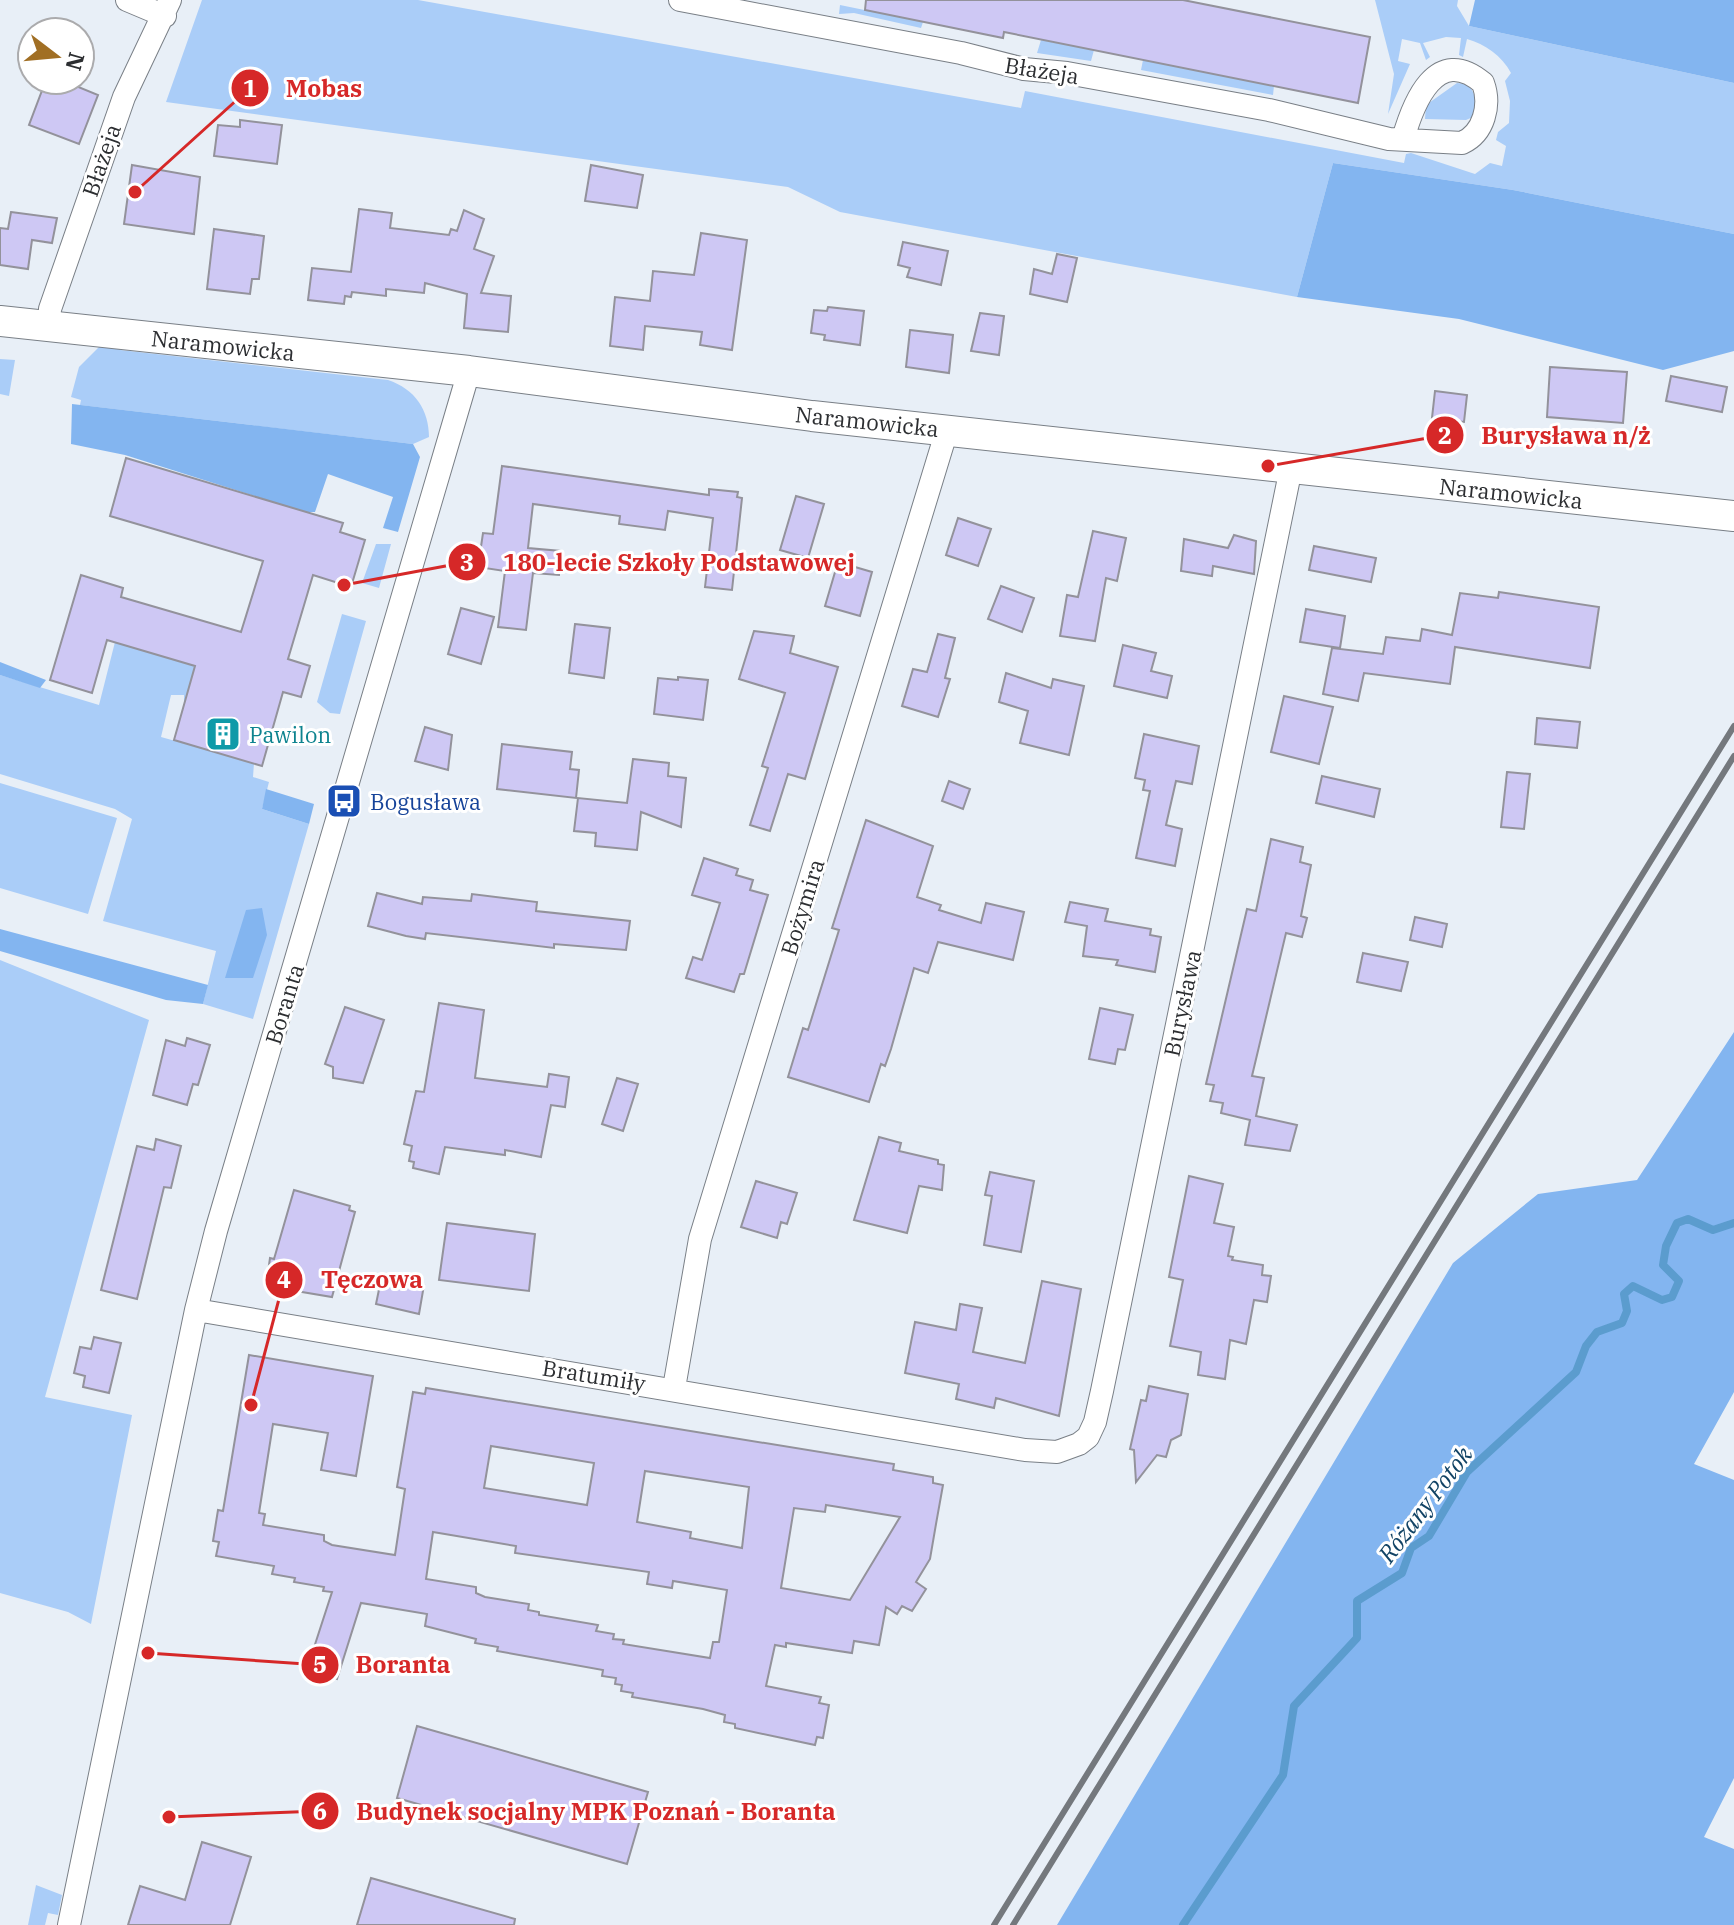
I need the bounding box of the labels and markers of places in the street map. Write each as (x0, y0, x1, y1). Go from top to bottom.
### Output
callout: Mobas (230, 64, 378, 112)
callout: Burysława n/ż (1425, 411, 1666, 459)
callout: 180-lecie Szkoły Podstawowej (447, 538, 871, 586)
building icon: Pawilon (204, 715, 242, 753)
place label: Pawilon (249, 720, 331, 749)
bus stop icon: Bogusława (325, 782, 363, 820)
place label: Bogusława (370, 787, 481, 816)
callout: Tęczowa (264, 1256, 439, 1304)
callout: Boranta (300, 1641, 466, 1689)
callout: Budynek socjalny MPK Poznań - Boranta (300, 1787, 851, 1835)

